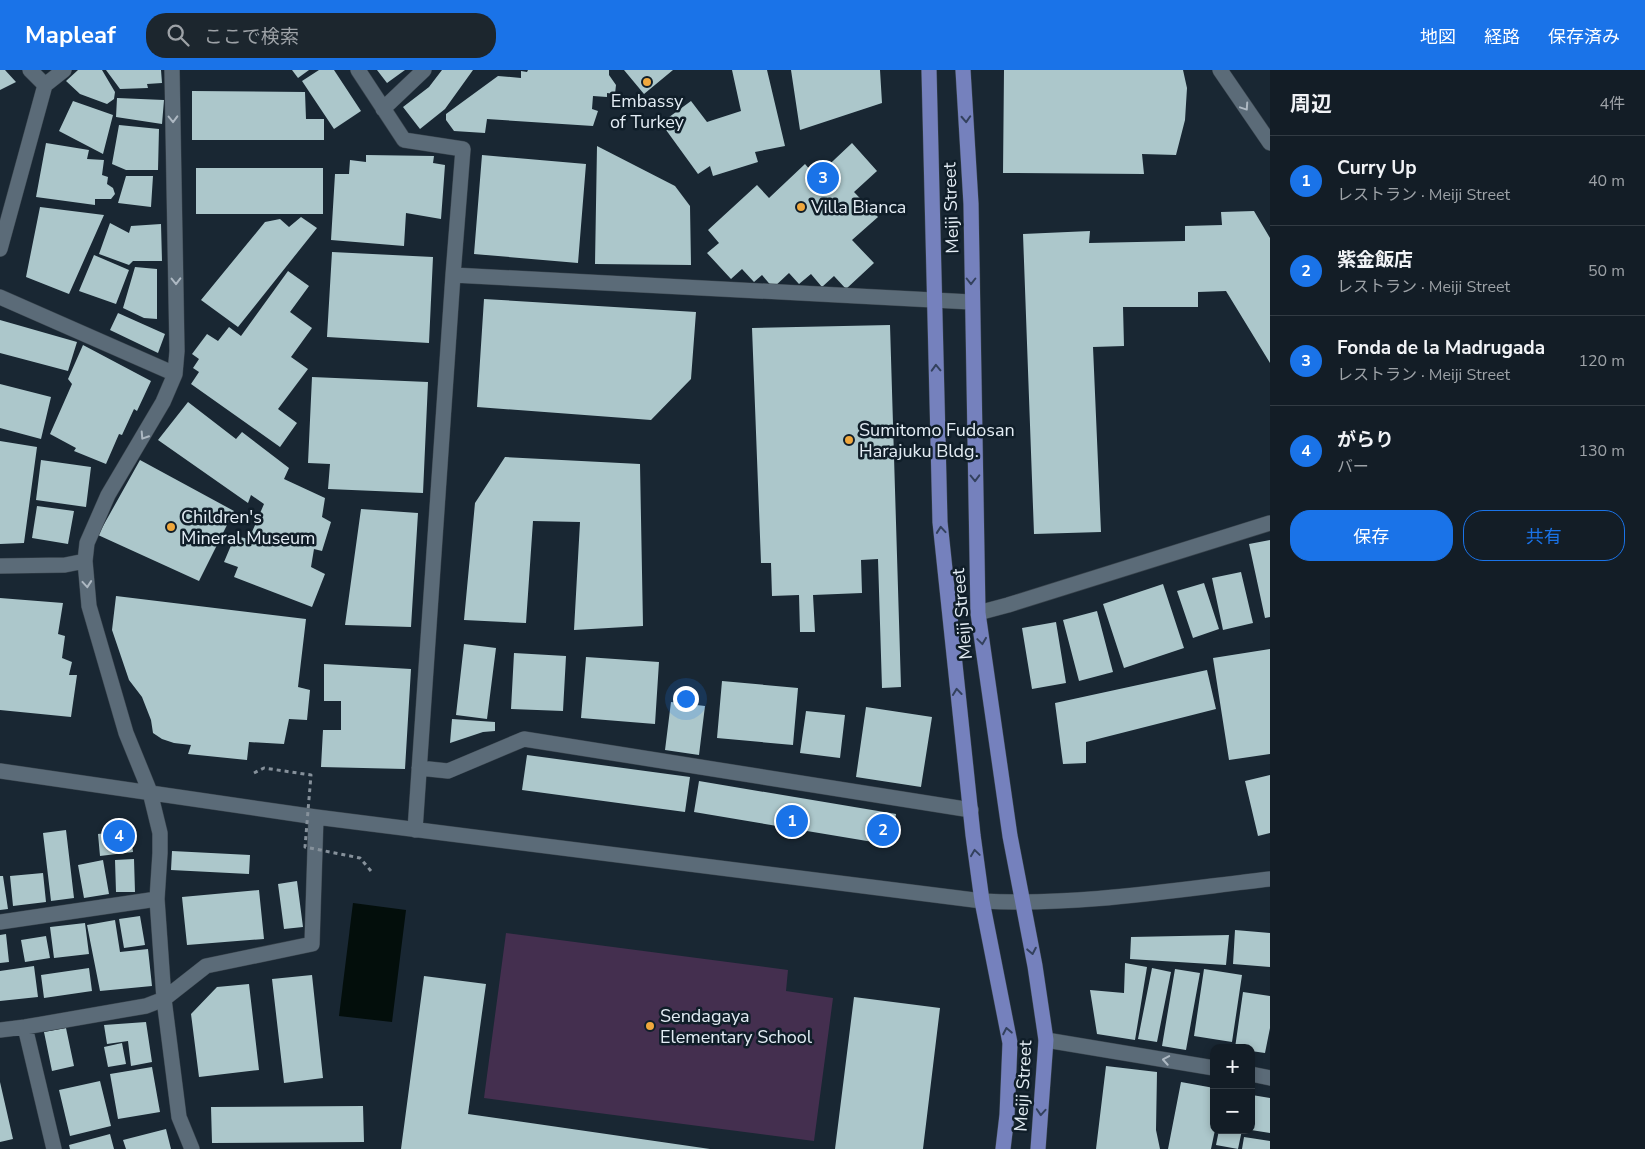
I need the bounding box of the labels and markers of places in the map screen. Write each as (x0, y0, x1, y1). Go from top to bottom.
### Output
marker: Embassy of Turkey (641, 76, 653, 88)
place label: Embassy of Turkey (610, 89, 685, 134)
pin: 3 (807, 159, 839, 197)
place label: Villa Bianca (810, 195, 906, 219)
marker: Villa Bianca (795, 201, 807, 213)
place label: Sumitomo Fudosan Harajuku Bldg. (859, 418, 1015, 463)
marker: Sumitomo Fudosan Harajuku Bldg. (843, 434, 855, 446)
place label: Children's Mineral Museum (181, 505, 315, 550)
marker: Children's Mineral Museum (165, 521, 177, 533)
pin: 1 (776, 802, 808, 840)
pin: 2 (867, 811, 899, 849)
pin: 4 (103, 817, 135, 855)
place label: Sendagaya Elementary School (660, 1004, 813, 1049)
marker: Sendagaya Elementary School (644, 1020, 656, 1032)

